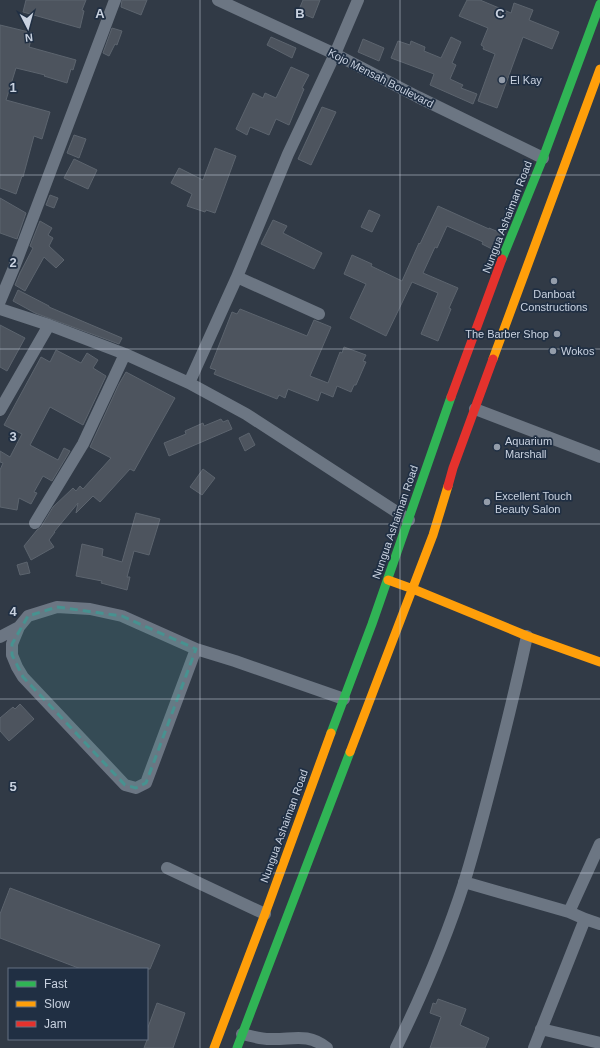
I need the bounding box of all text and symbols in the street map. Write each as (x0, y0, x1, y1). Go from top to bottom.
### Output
text: A (95, 6, 105, 21)
text: B (295, 6, 305, 21)
text: C (495, 6, 505, 21)
north arrow (8, 8, 48, 48)
text: N (24, 32, 34, 44)
street label: Kojo Mensah Boulevard (326, 46, 436, 110)
place label: El Kay (510, 74, 542, 86)
marker: El Kay (497, 75, 507, 85)
text: 1 (9, 80, 17, 95)
street label: Nungua Ashaiman Road (480, 159, 534, 275)
text: 2 (9, 255, 17, 270)
marker: Danboat Constructions (549, 276, 559, 286)
place label: Danboat Constructions (520, 288, 588, 313)
place label: The Barber Shop (465, 328, 549, 340)
marker: The Barber Shop (552, 329, 562, 339)
place label: Wokos (561, 345, 595, 357)
marker: Wokos (548, 346, 558, 356)
text: 3 (9, 429, 17, 444)
place label: Aquarium Marshall (505, 435, 552, 460)
marker: Aquarium Marshall (492, 442, 502, 452)
street label: Nungua Ashaiman Road (370, 464, 420, 580)
place label: Excellent Touch Beauty Salon (495, 490, 572, 515)
marker: Excellent Touch Beauty Salon (482, 497, 492, 507)
text: 4 (9, 604, 17, 619)
street label: Nungua Ashaiman Road (258, 768, 310, 884)
text: 5 (9, 779, 17, 794)
legend (8, 968, 148, 1040)
text: Fast (44, 977, 68, 991)
text: Slow (44, 997, 70, 1011)
text: Jam (44, 1017, 67, 1031)

